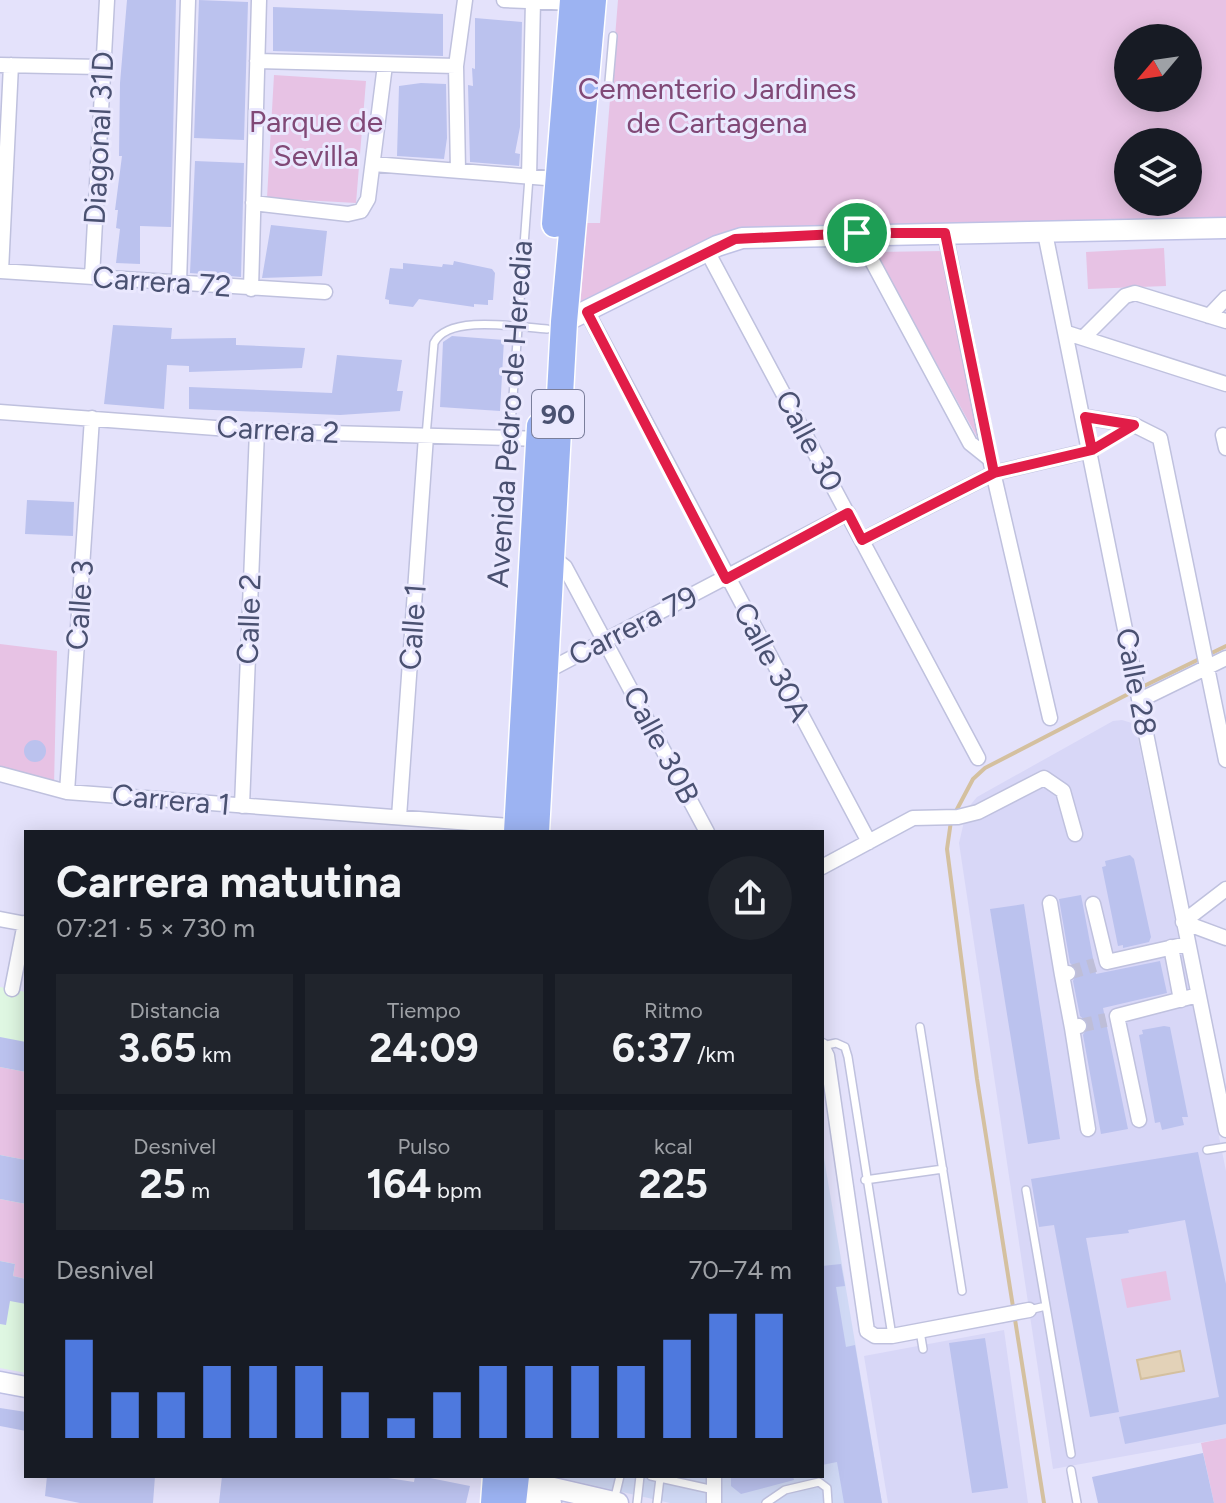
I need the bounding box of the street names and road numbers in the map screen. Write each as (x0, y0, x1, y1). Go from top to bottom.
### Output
street label: Diagonal 31D (75, 50, 122, 225)
street label: Avenida Pedro de Heredia (479, 239, 540, 589)
street label: Carrera 72 (91, 258, 233, 305)
street label: Calle 30 (767, 384, 851, 498)
road number: 90 (532, 390, 584, 438)
street label: Carrera 2 (216, 408, 341, 451)
street label: Calle 3 (58, 559, 101, 651)
street label: Calle 2 (228, 573, 269, 665)
street label: Carrera 79 (562, 577, 703, 674)
street label: Calle 1 (391, 583, 434, 671)
street label: Calle 30A (726, 596, 820, 728)
street label: Calle 28 (1108, 625, 1165, 739)
street label: Calle 30B (615, 680, 708, 810)
street label: Carrera 1 (110, 776, 232, 823)

